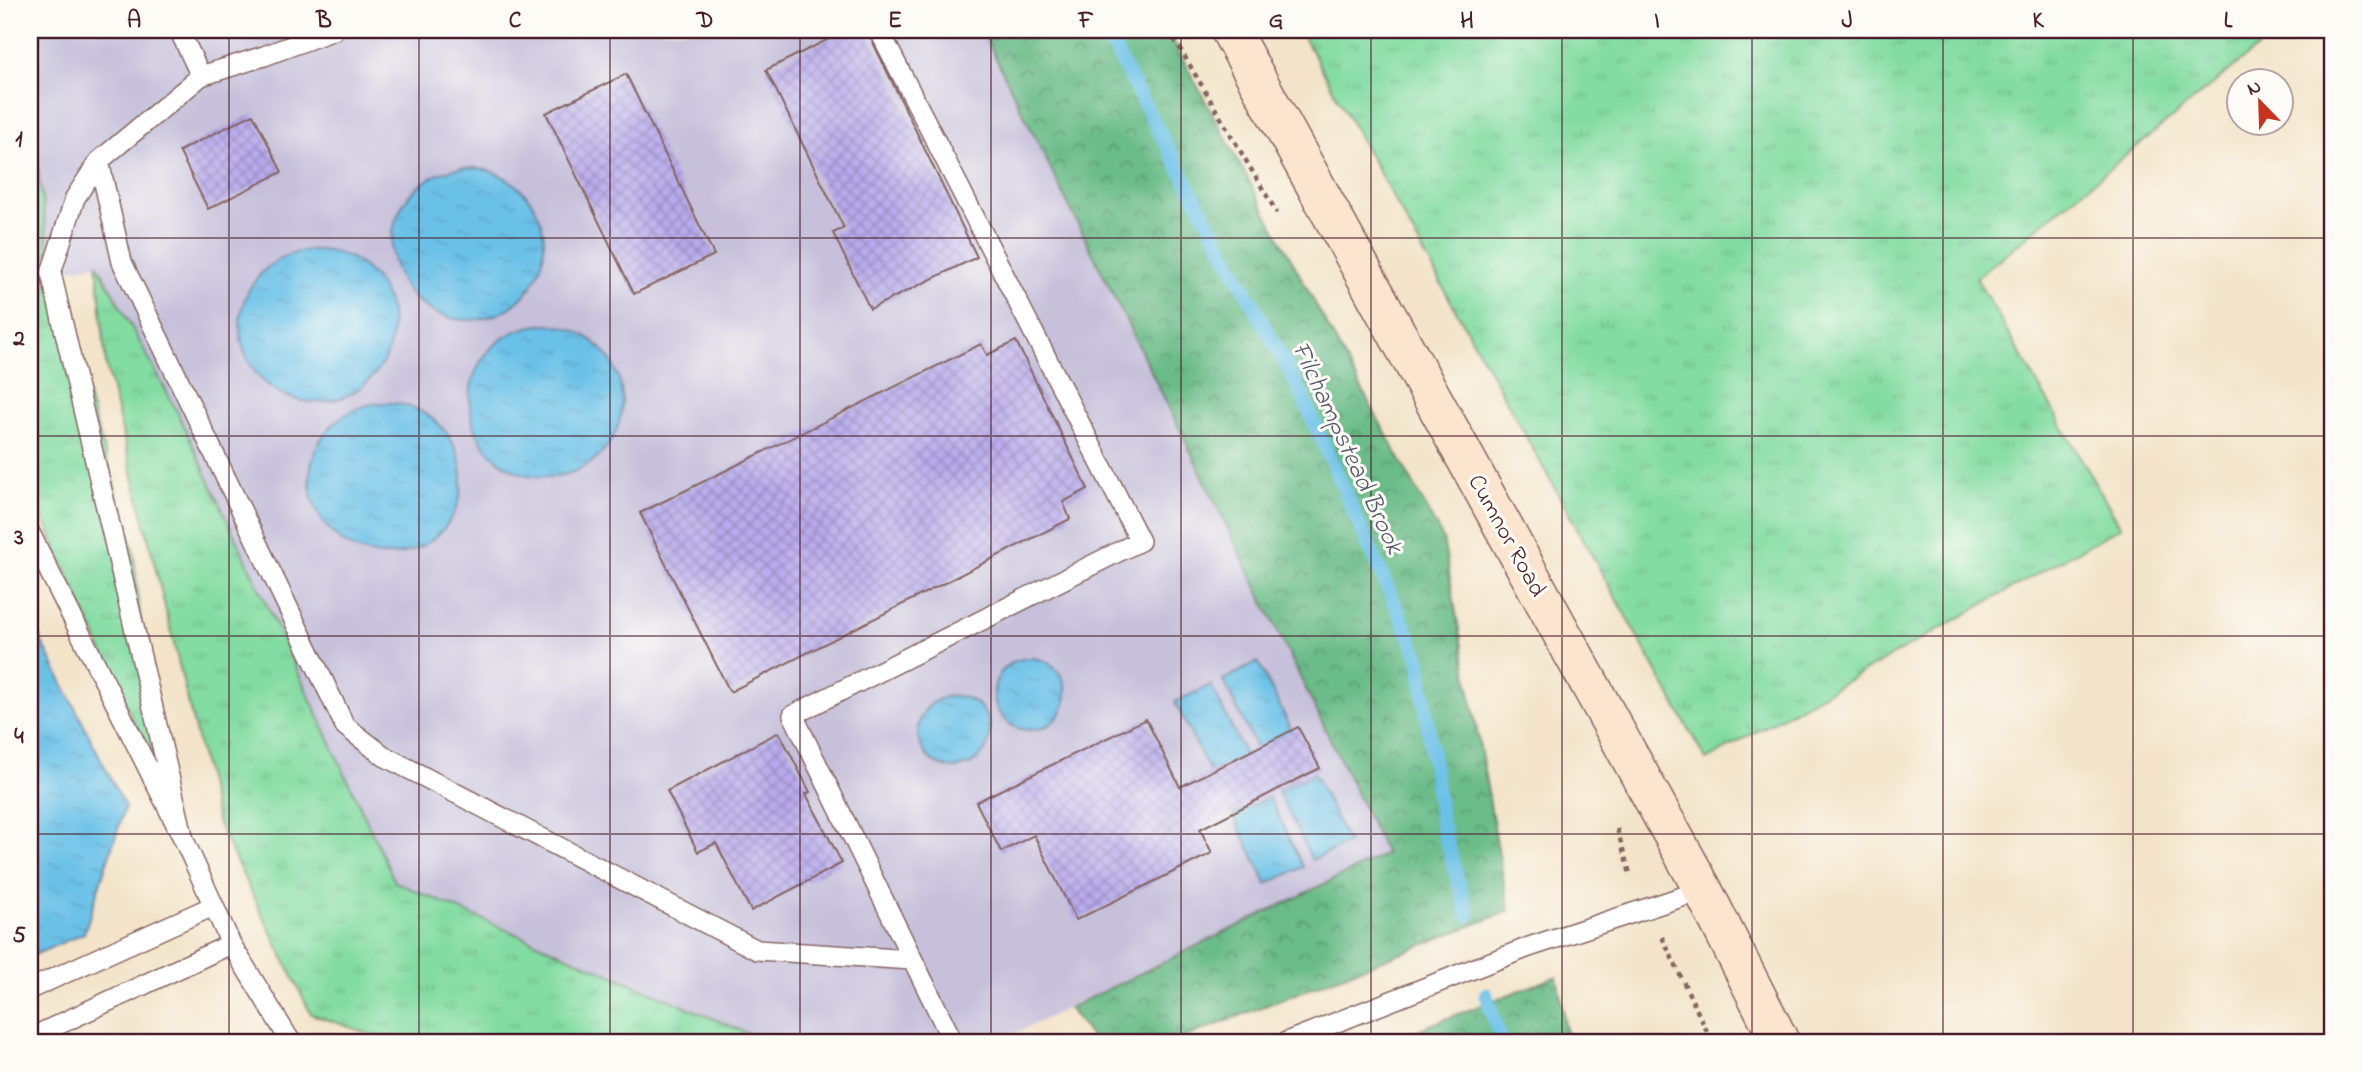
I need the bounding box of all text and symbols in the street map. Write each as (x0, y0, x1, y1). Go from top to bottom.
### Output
text: A (127, 5, 141, 38)
text: B (315, 5, 332, 38)
text: C (509, 5, 522, 38)
text: D (696, 5, 713, 38)
text: E (888, 5, 902, 38)
text: F (1078, 5, 1094, 38)
text: G (1269, 5, 1283, 38)
text: H (1460, 5, 1474, 38)
text: I (1654, 5, 1660, 38)
text: J (1841, 5, 1853, 38)
text: K (2032, 5, 2044, 38)
text: L (2224, 5, 2233, 38)
north arrow (2226, 66, 2296, 136)
text: N (2243, 74, 2266, 104)
text: 1 (15, 124, 23, 157)
text: 2 (12, 323, 25, 356)
water label: Filchampstead Brook (1280, 336, 1413, 562)
street label: Cumnor Road (1458, 469, 1554, 604)
text: 3 (13, 522, 24, 555)
text: 4 (14, 721, 24, 754)
text: 5 (12, 920, 26, 953)

